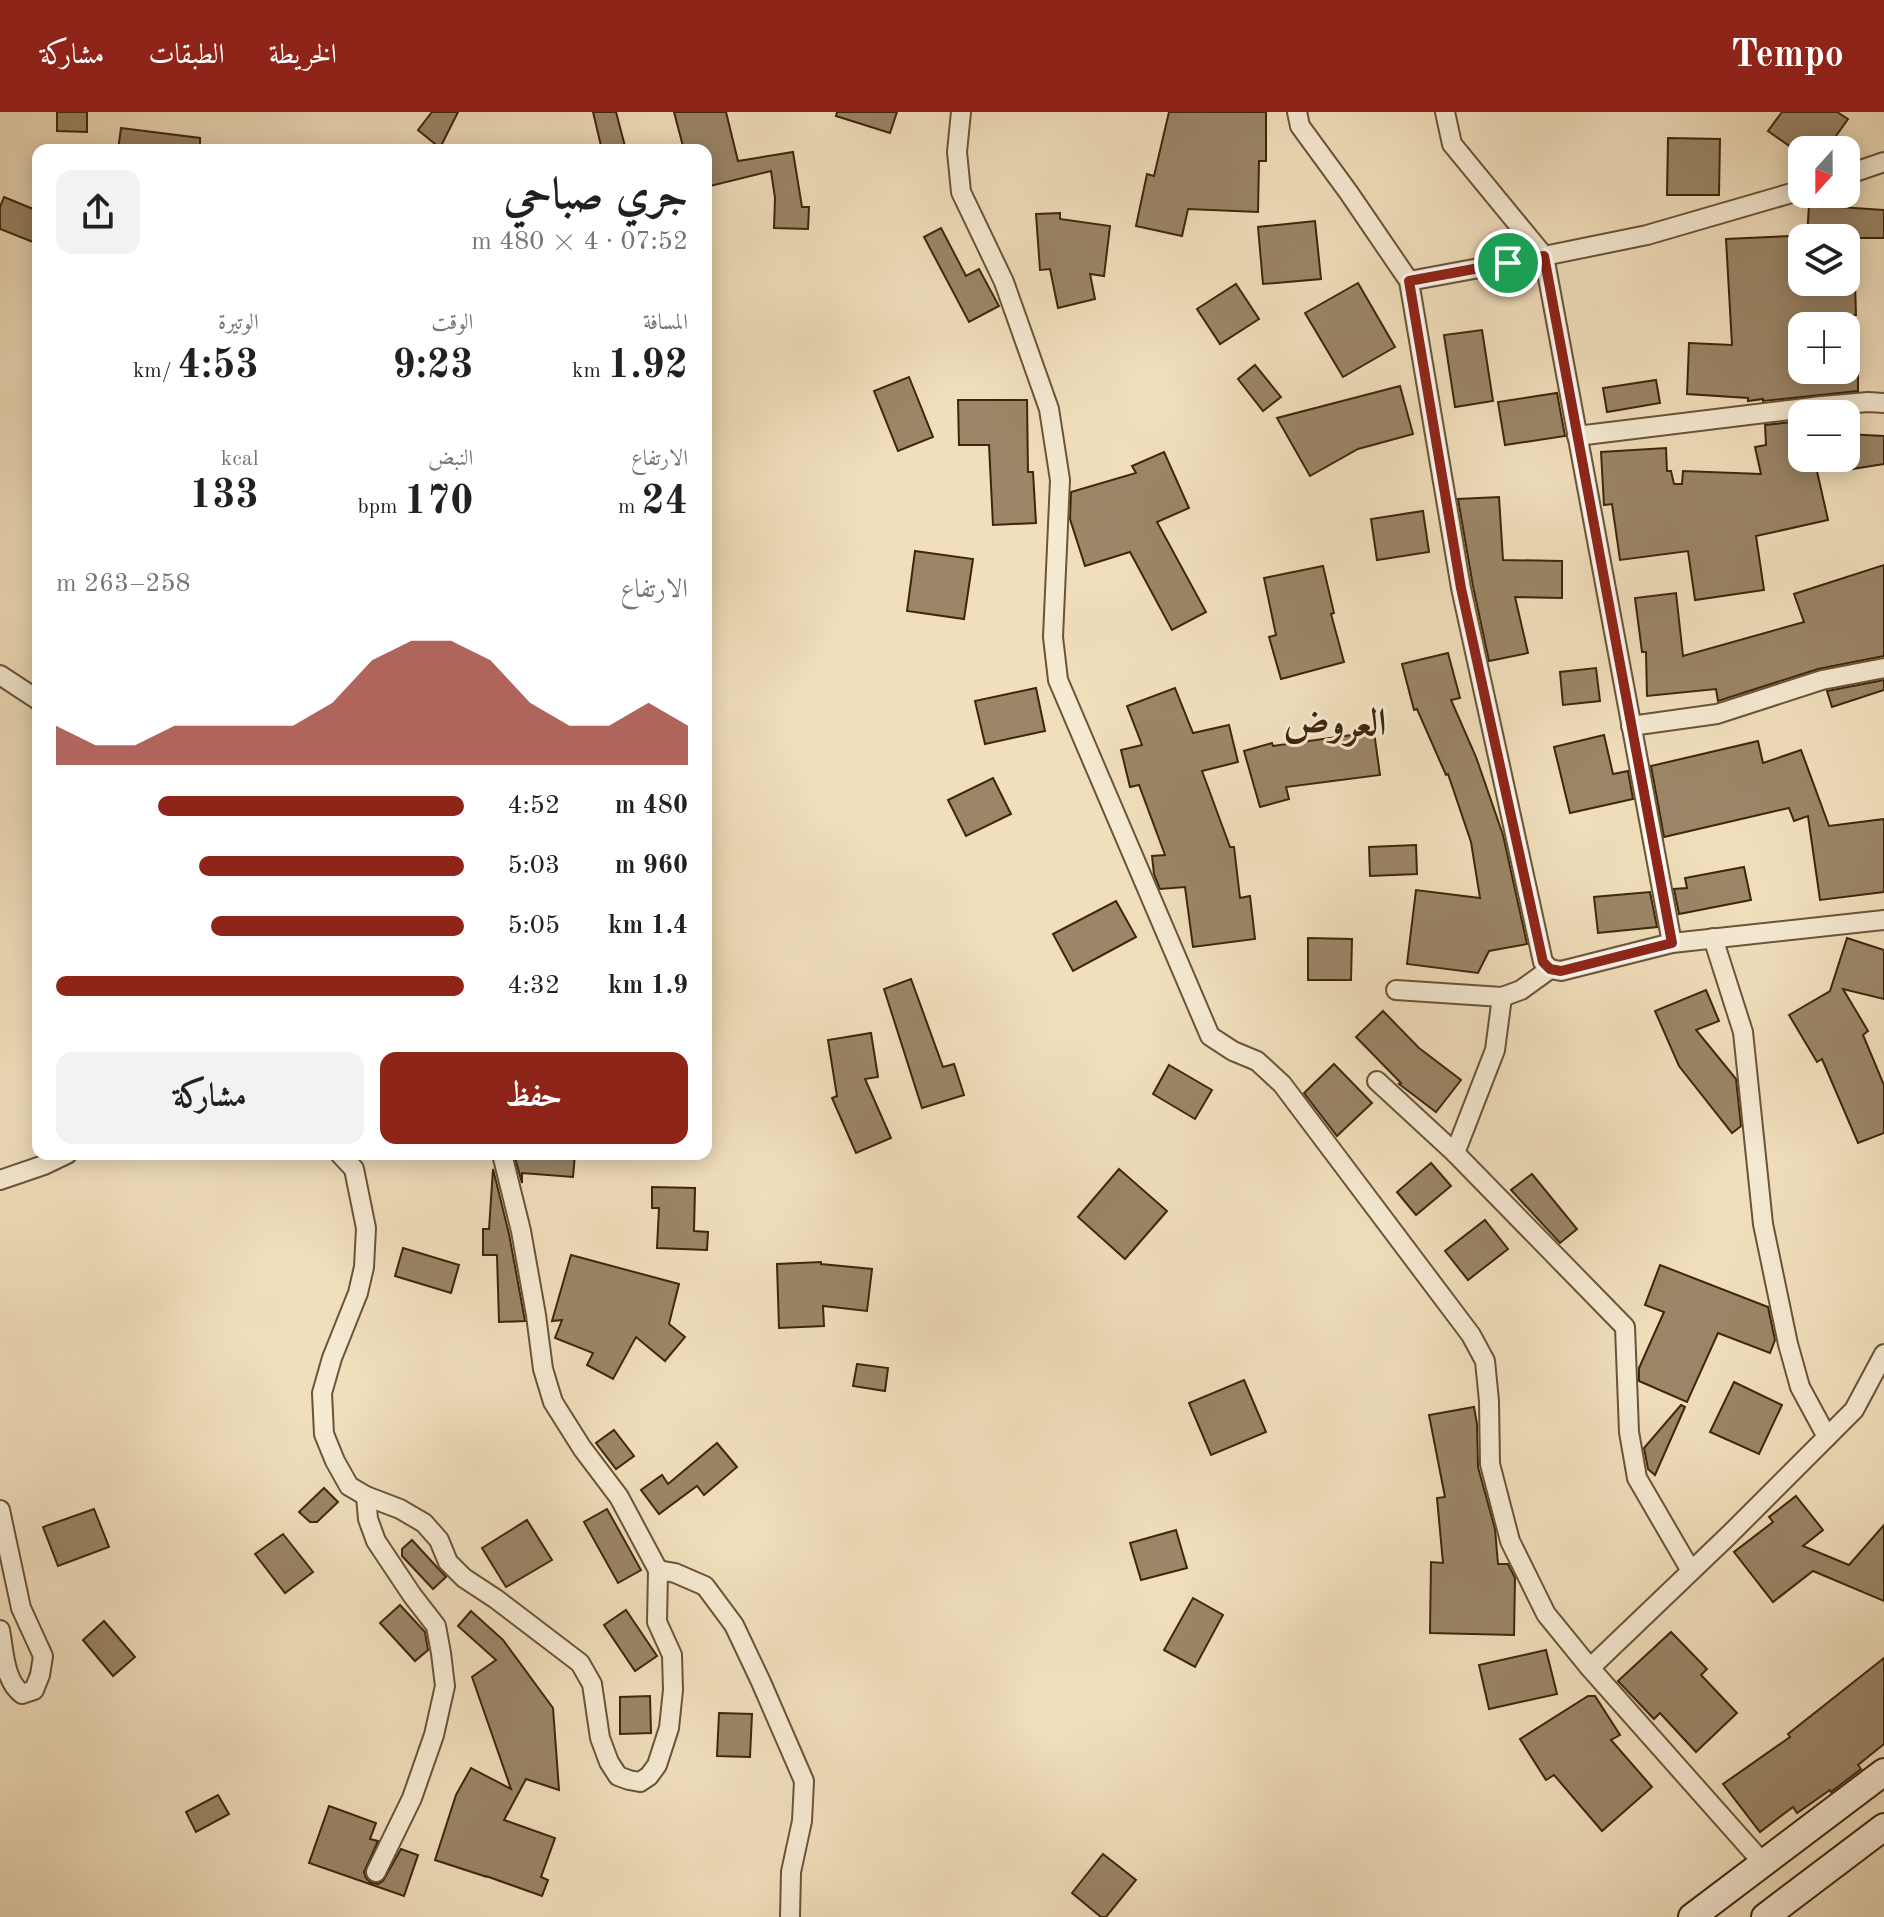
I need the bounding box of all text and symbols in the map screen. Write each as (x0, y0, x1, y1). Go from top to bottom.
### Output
text: Tempo (1731, 37, 1844, 75)
text: مشاركة (40, 42, 104, 70)
text: الطبقات (148, 42, 225, 70)
text: الخريطة (269, 42, 337, 70)
north arrow (1788, 136, 1860, 208)
map controls (1788, 136, 1860, 472)
button: share (56, 170, 140, 254)
text: جري صباحي (504, 174, 688, 218)
button: layers (1788, 224, 1860, 296)
text: 07:52 · 4 × 480 m (471, 229, 688, 255)
pin (1474, 229, 1542, 297)
icon: arrive (1486, 241, 1530, 285)
text: الوتيرة (218, 312, 259, 334)
text: الوقت (431, 312, 473, 334)
text: المسافة (643, 312, 688, 334)
button: + (1788, 312, 1860, 384)
text: 4:53 (178, 347, 259, 387)
text: 9:23 (393, 347, 473, 387)
text: 1.92 (607, 347, 688, 387)
text: /km (133, 360, 178, 382)
text: km (572, 360, 607, 382)
button: − (1788, 400, 1860, 472)
text: kcal (221, 448, 259, 470)
text: النبض (428, 448, 473, 470)
text: الارتفاع (631, 448, 688, 470)
text: 133 (189, 477, 259, 517)
text: 170 (404, 483, 473, 523)
text: 24 (642, 483, 688, 523)
text: bpm (357, 496, 404, 518)
text: m (618, 496, 642, 518)
text: 258–263 m (56, 571, 191, 597)
text: الارتفاع (621, 577, 688, 603)
district label: العروض (1283, 706, 1387, 747)
text: 4:52 (507, 793, 560, 819)
text: 480 m (615, 793, 688, 819)
text: 5:03 (507, 853, 560, 879)
text: 960 m (615, 853, 688, 879)
text: 5:05 (507, 913, 560, 939)
text: 1.4 km (608, 913, 688, 939)
text: 4:32 (507, 973, 560, 999)
text: 1.9 km (608, 973, 688, 999)
button: مشاركة (56, 1052, 364, 1144)
button: حفظ (380, 1052, 688, 1144)

